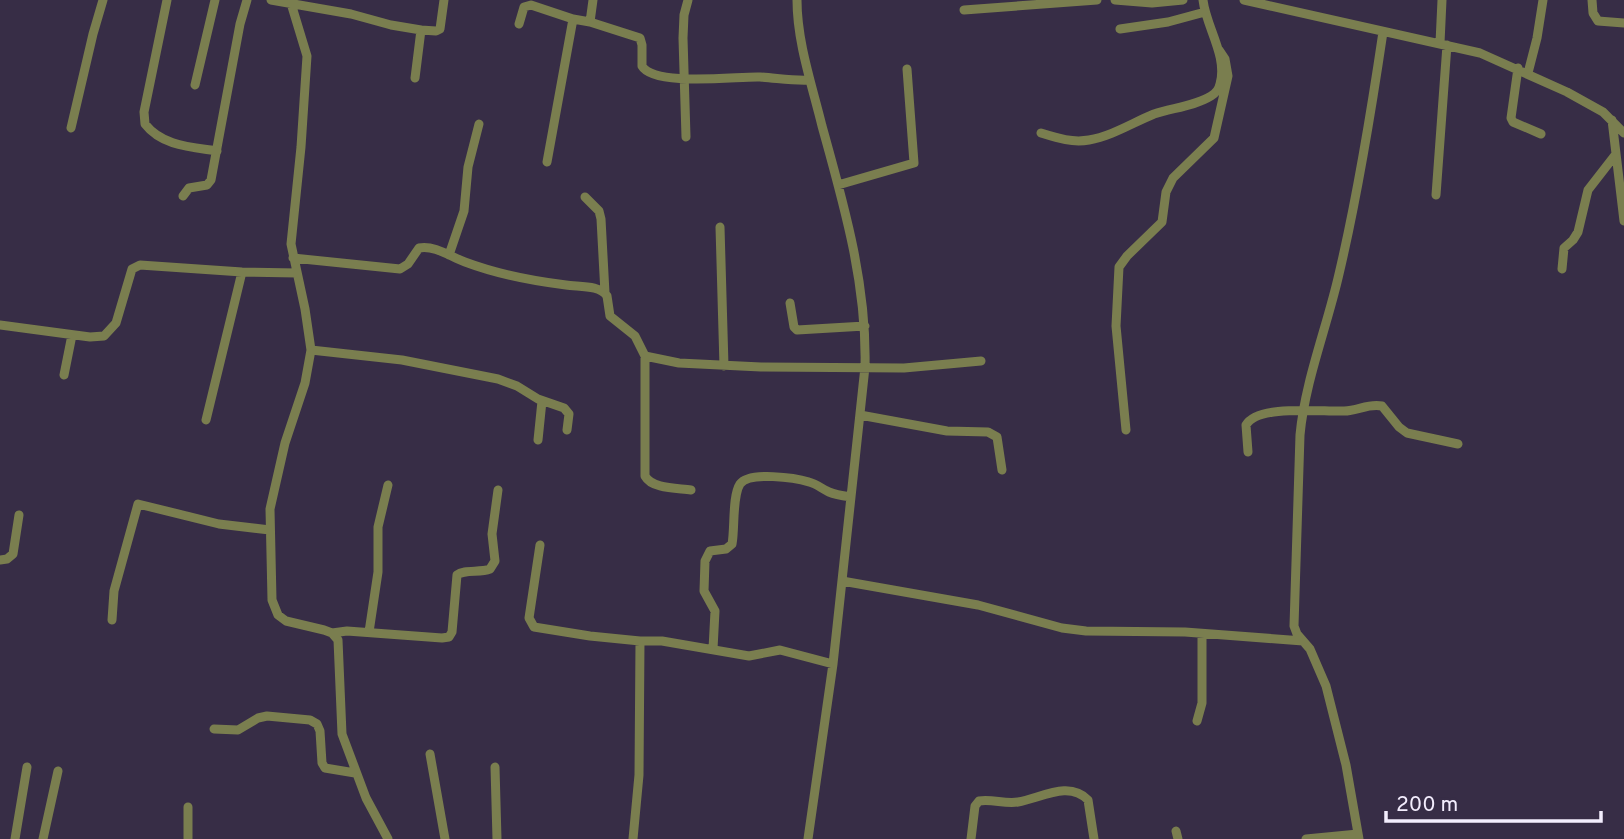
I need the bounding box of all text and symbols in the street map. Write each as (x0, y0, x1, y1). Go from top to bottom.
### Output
scale bar (1386, 780, 1601, 824)
text: 200 m (1396, 792, 1458, 819)

